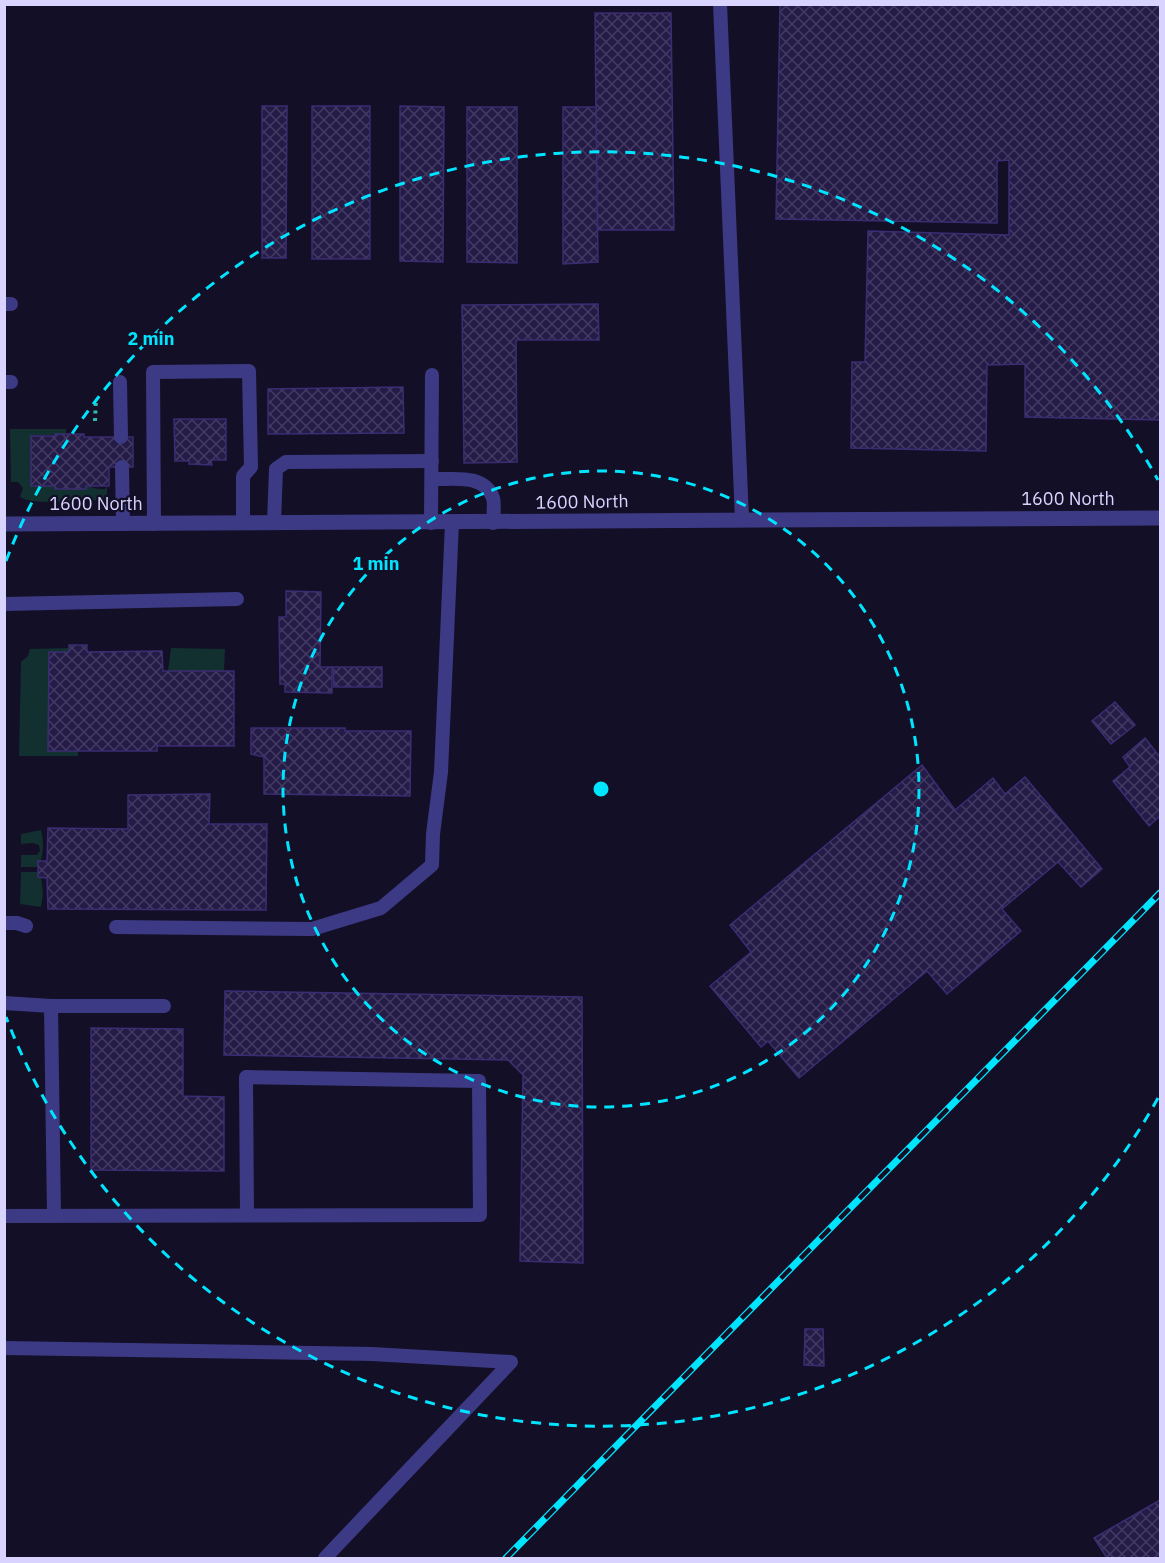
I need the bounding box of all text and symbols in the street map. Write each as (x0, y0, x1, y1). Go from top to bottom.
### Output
text: 2 min (127, 327, 175, 350)
street label: 1600 North (1021, 487, 1115, 510)
street label: 1600 North (535, 489, 629, 514)
street label: 1600 North (49, 492, 143, 515)
text: 1 min (352, 552, 400, 575)
centre of rings (591, 779, 611, 799)

